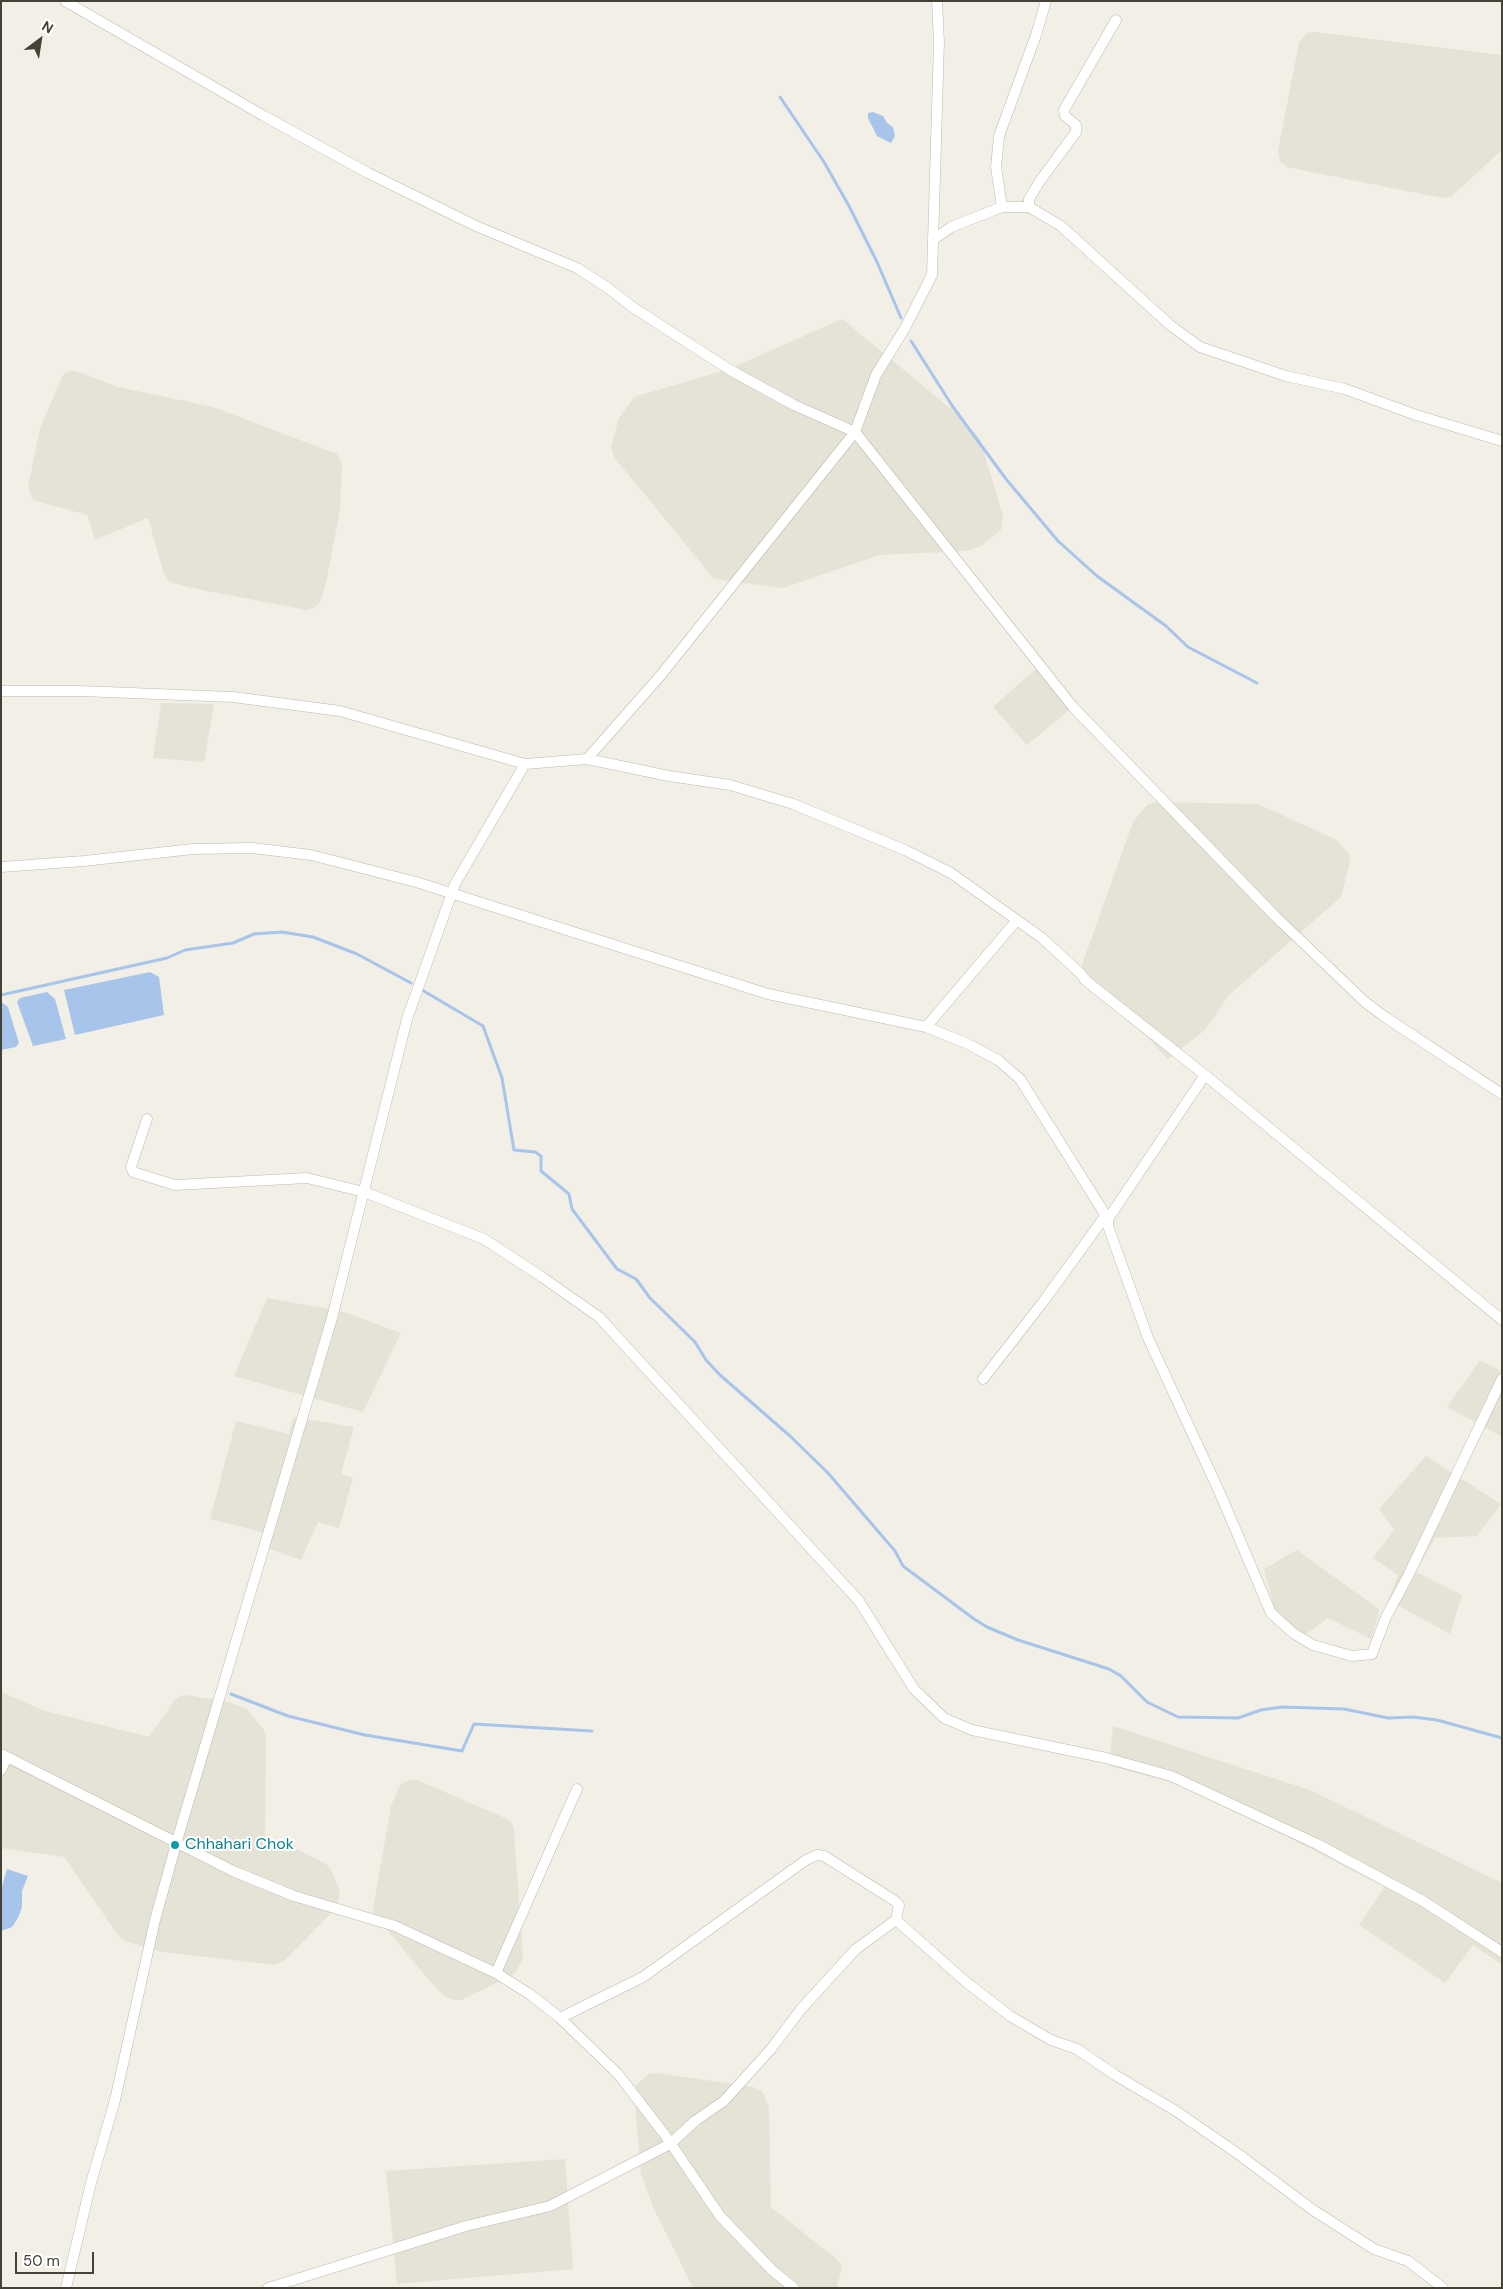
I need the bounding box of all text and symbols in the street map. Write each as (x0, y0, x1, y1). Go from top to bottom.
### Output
north arrow (15, 15, 65, 65)
text: N (39, 17, 57, 37)
place label: Chhahari Chok (185, 1835, 294, 1855)
marker: Chhahari Chok (169, 1839, 181, 1851)
scale bar (18, 2242, 96, 2274)
text: 50 m (23, 2251, 60, 2271)

